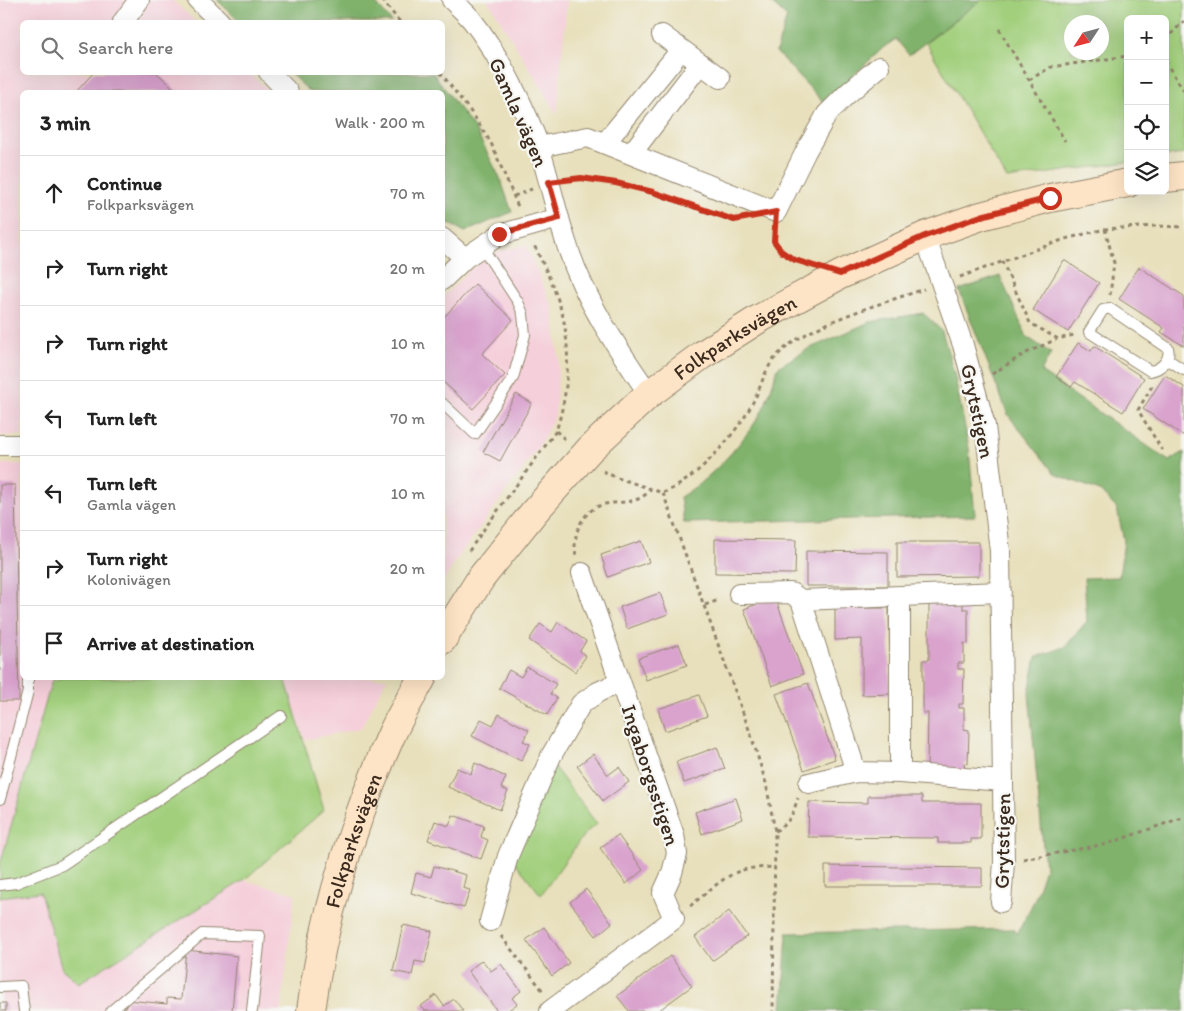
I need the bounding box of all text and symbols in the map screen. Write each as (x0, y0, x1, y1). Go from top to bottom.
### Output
north arrow (1064, 15, 1109, 60)
map controls (1124, 15, 1169, 195)
button: + (1124, 15, 1169, 60)
search box (20, 20, 445, 75)
icon: search (38, 34, 66, 62)
text: Search here (78, 36, 173, 59)
street label: Gamla vägen (484, 54, 554, 170)
button: − (1124, 60, 1169, 105)
button: locate (1124, 105, 1169, 150)
text: 3 min (40, 110, 90, 135)
text: Walk · 200 m (335, 113, 425, 132)
button: layers (1124, 150, 1169, 195)
text: Continue (87, 172, 162, 195)
icon: ahead (40, 179, 68, 207)
text: 70 m (390, 184, 425, 203)
route start (1039, 187, 1062, 210)
text: Folkparksvägen (87, 195, 194, 214)
route end (488, 223, 511, 246)
icon: right (40, 254, 68, 282)
text: Turn right (87, 257, 168, 280)
text: 20 m (390, 259, 425, 278)
street label: Folkparksvägen (668, 289, 800, 385)
icon: right (40, 329, 68, 357)
text: Turn right (87, 332, 168, 355)
text: 10 m (391, 334, 425, 353)
street label: Grytstigen (956, 362, 1000, 461)
icon: left (40, 404, 68, 432)
text: Turn left (87, 407, 157, 430)
text: 70 m (390, 409, 425, 428)
text: Turn left (87, 472, 157, 495)
icon: left (40, 479, 68, 507)
text: 10 m (391, 484, 425, 503)
text: Gamla vägen (87, 495, 176, 514)
text: Turn right (87, 547, 168, 570)
icon: right (40, 554, 68, 582)
text: 20 m (390, 559, 425, 578)
text: Kolonivägen (87, 570, 171, 589)
icon: arrive (40, 629, 68, 657)
text: Arrive at destination (87, 632, 254, 655)
street label: Ingaborgsstigen (616, 701, 686, 849)
street label: Folkparksvägen (319, 769, 387, 910)
street label: Grytstigen (989, 793, 1015, 889)

